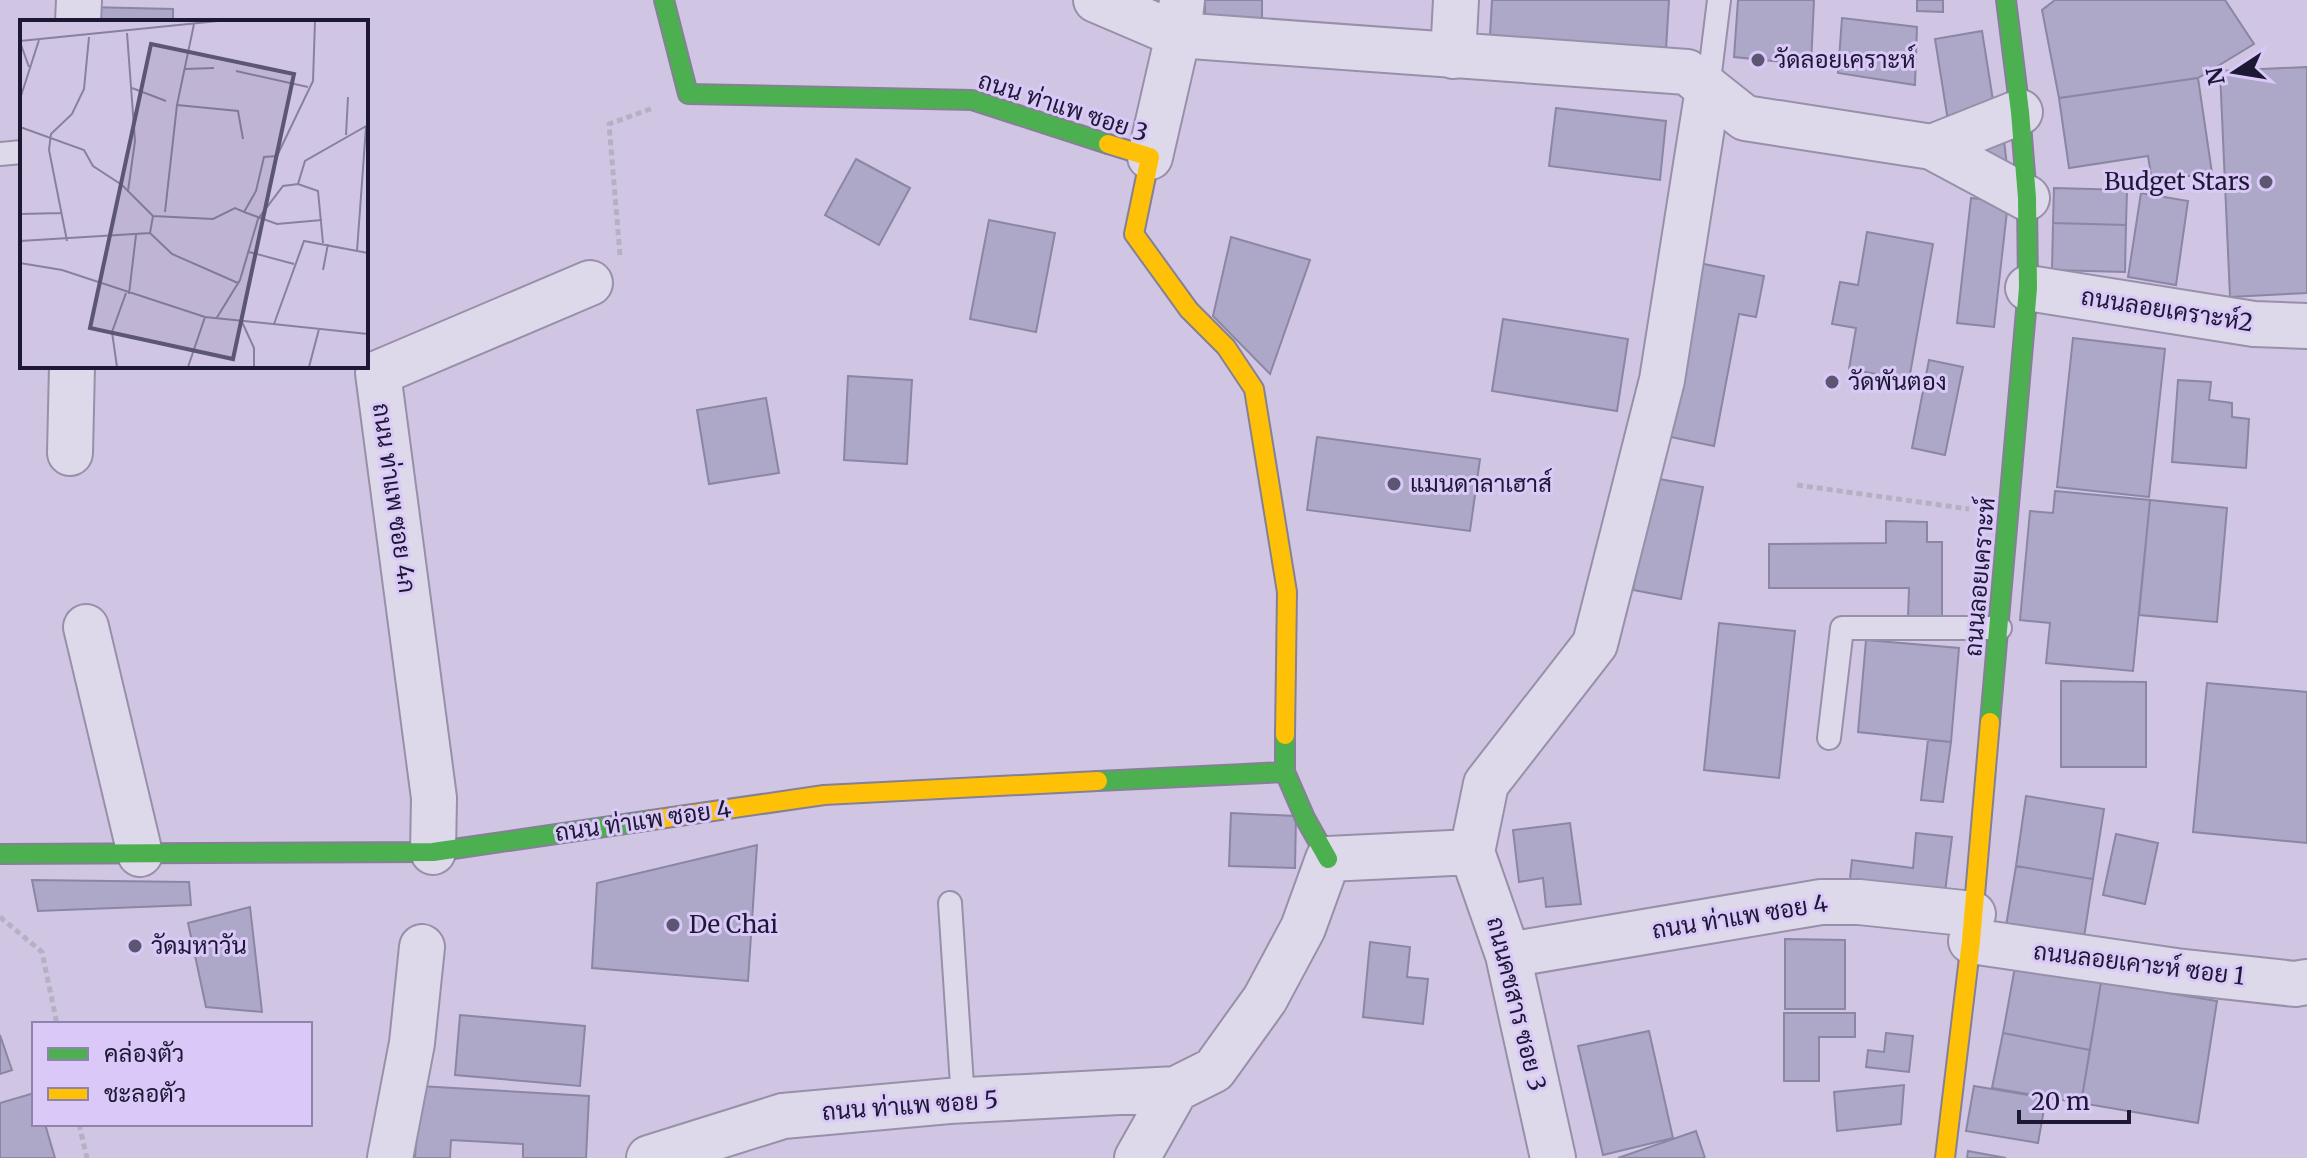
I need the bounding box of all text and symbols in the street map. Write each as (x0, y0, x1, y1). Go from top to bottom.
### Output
inset map (20, 20, 368, 368)
north arrow (2195, 32, 2275, 112)
place label: วัดลอยเคราะห์ (1774, 44, 1915, 75)
marker: วัดลอยเคราะห์ (1749, 51, 1767, 69)
text: N (2200, 64, 2231, 88)
street label: ถนน ท่าแพ ซอย 3 (974, 65, 1152, 149)
place label: Budget Stars (2104, 166, 2250, 197)
marker: Budget Stars (2257, 173, 2275, 191)
street label: ถนนลอยเคราะห์2 (2079, 281, 2255, 338)
place label: วัดพันตอง (1848, 366, 1947, 397)
marker: วัดพันตอง (1823, 373, 1841, 391)
street label: ถนน ท่าแพ ซอย 4ก (366, 401, 423, 595)
place label: แมนดาลาเฮาส์ (1410, 468, 1552, 499)
marker: แมนดาลาเฮาส์ (1385, 475, 1403, 493)
street label: ถนนลอยเคราะห์ (1957, 496, 2002, 658)
street label: ถนน ท่าแพ ซอย 4 (553, 793, 733, 848)
street label: ถนน ท่าแพ ซอย 4 (1650, 887, 1830, 946)
place label: De Chai (689, 909, 778, 940)
street label: ถนนคชสาร ซอย 3 (1480, 914, 1553, 1094)
marker: De Chai (664, 916, 682, 934)
place label: วัดมหาวัน (151, 930, 247, 961)
street label: ถนนลอยเคาะห์ ซอย 1 (2032, 935, 2247, 992)
marker: วัดมหาวัน (126, 937, 144, 955)
legend (32, 1022, 312, 1126)
text: คล่องตัว (104, 1038, 184, 1069)
scale bar (2019, 1074, 2129, 1124)
text: ชะลอตัว (104, 1078, 186, 1109)
street label: ถนน ท่าแพ ซอย 5 (821, 1084, 999, 1127)
text: 20 m (2031, 1086, 2090, 1117)

